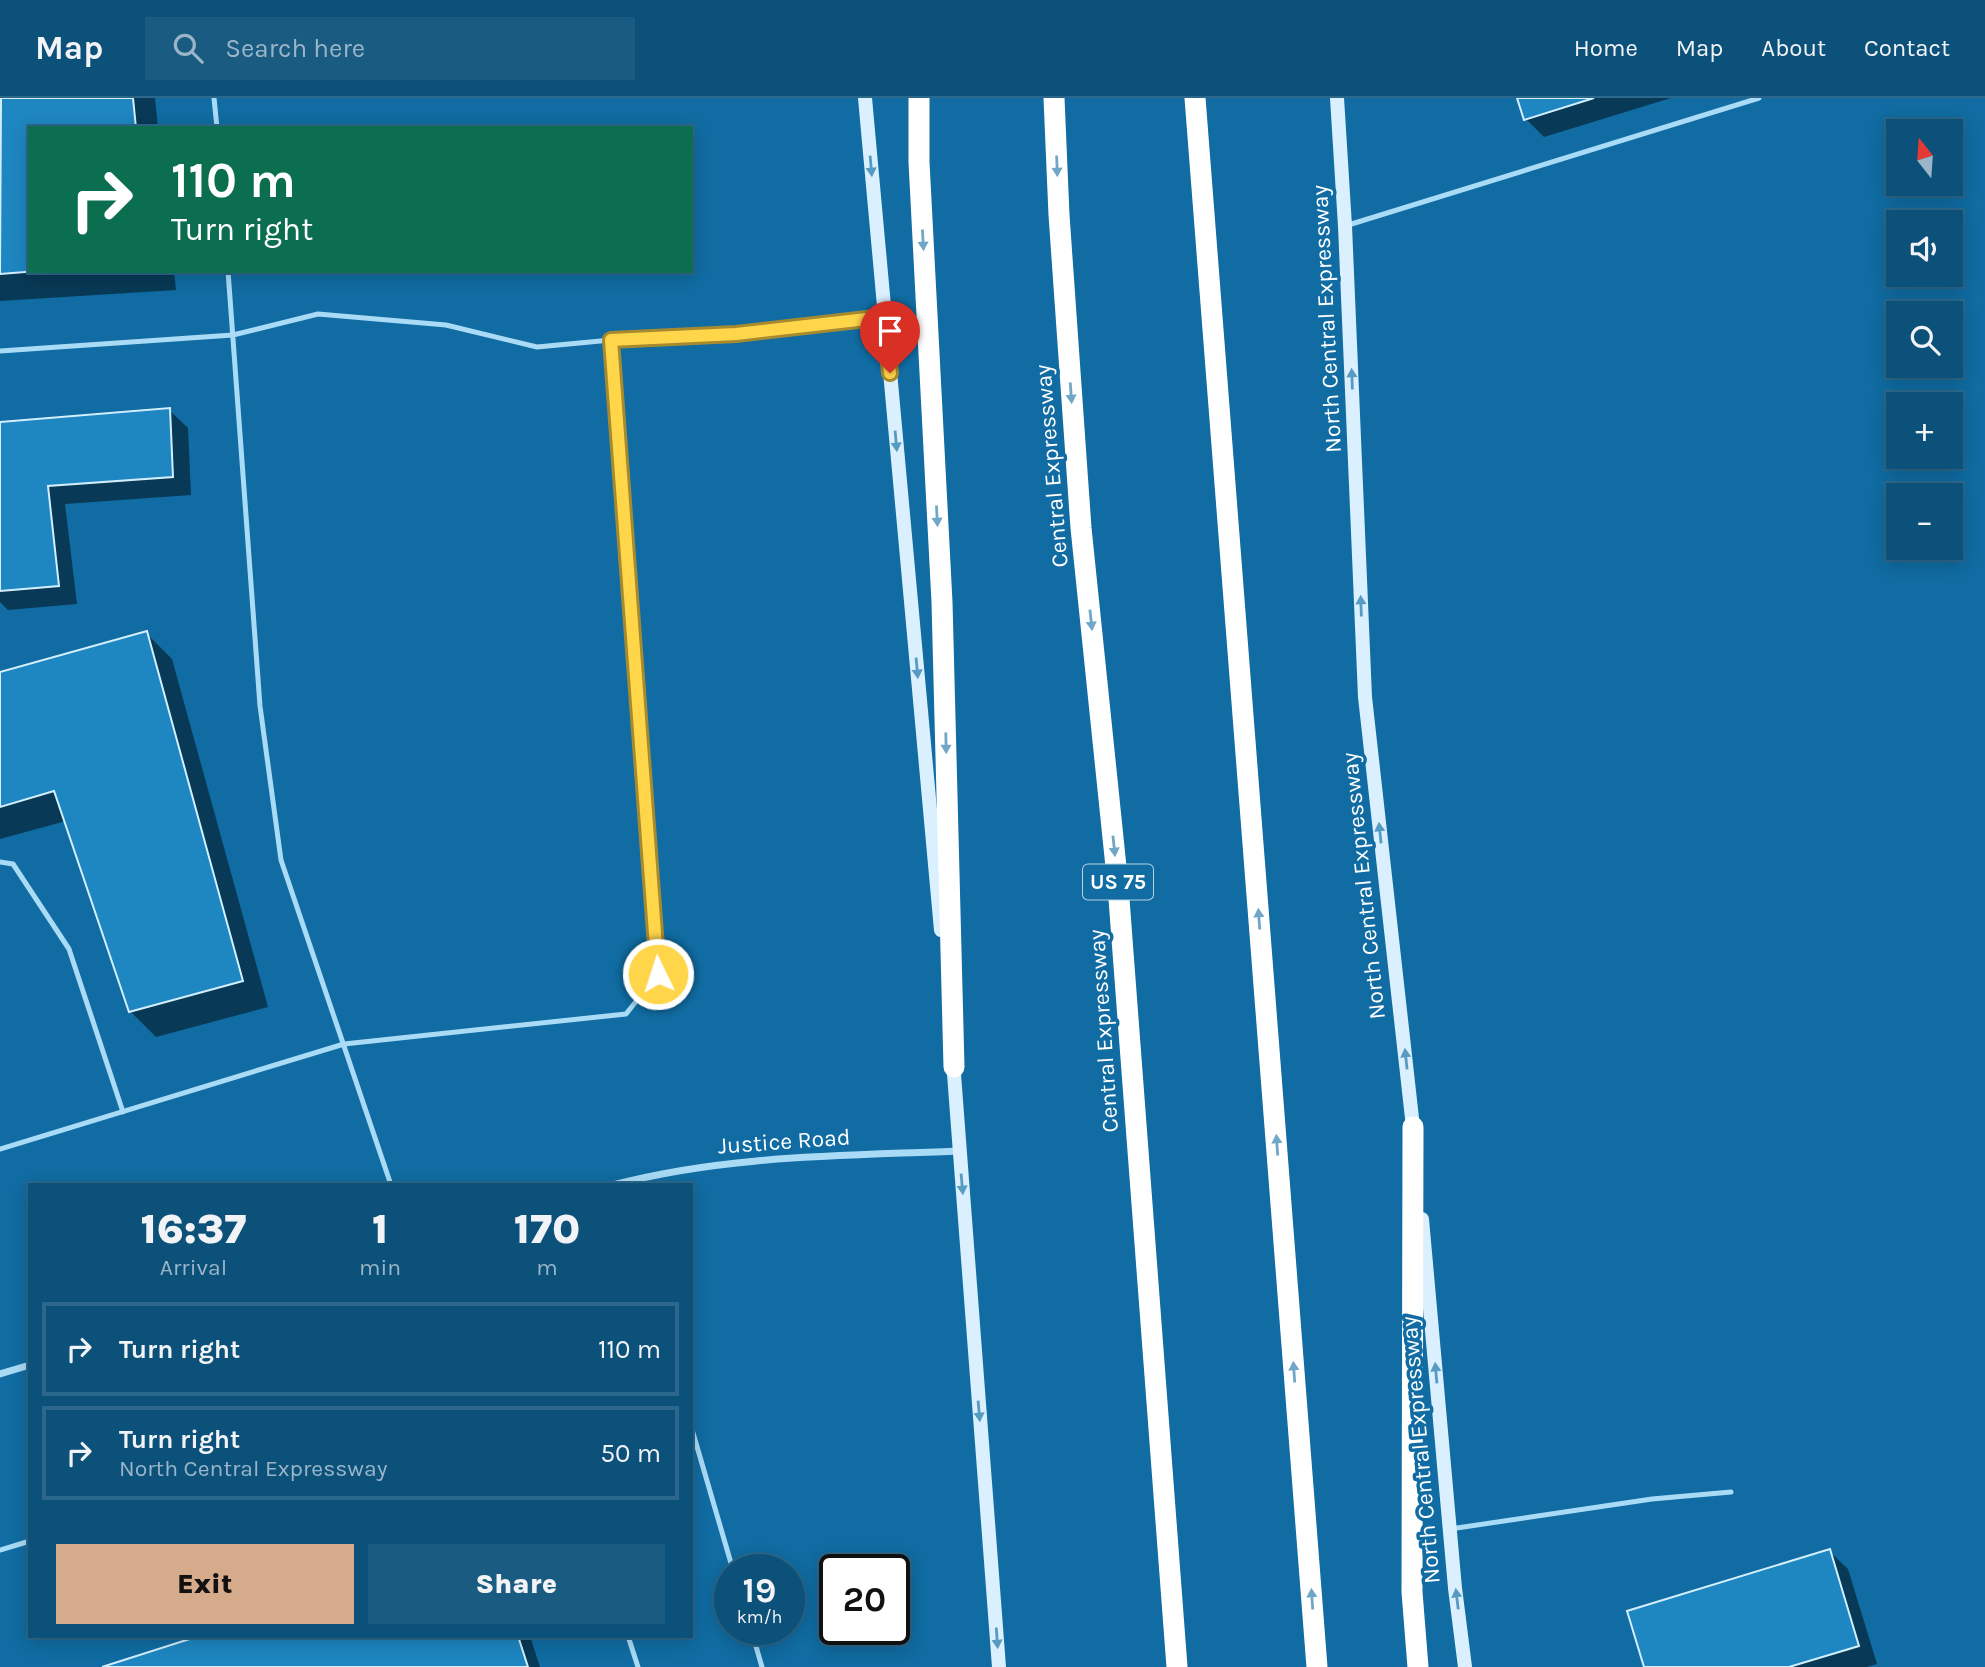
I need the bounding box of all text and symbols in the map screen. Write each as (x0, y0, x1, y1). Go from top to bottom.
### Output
search box (145, 17, 635, 80)
text: Map (35, 29, 103, 67)
icon: search (169, 29, 207, 67)
text: Search here (225, 33, 365, 64)
text: Home (1574, 34, 1638, 62)
text: Map (1676, 34, 1723, 62)
text: About (1761, 34, 1826, 62)
text: Contact (1864, 34, 1950, 62)
north arrow (1886, 119, 1964, 196)
map controls (1886, 119, 1963, 560)
text: 110 m (171, 152, 296, 209)
icon: right (56, 154, 147, 245)
one-way arrow (866, 155, 877, 177)
one-way arrow (1051, 155, 1062, 177)
street label: North Central Expressway (1306, 184, 1347, 454)
button: sound (1886, 210, 1963, 287)
text: Turn right (171, 211, 313, 248)
one-way arrow (918, 229, 929, 251)
pin (860, 301, 920, 373)
button: search (1886, 301, 1963, 378)
icon: arrive (871, 312, 909, 350)
street label: Central Expressway (1029, 363, 1074, 569)
one-way arrow (1346, 368, 1357, 390)
one-way arrow (1066, 382, 1077, 404)
button: + (1886, 392, 1963, 469)
one-way arrow (891, 431, 902, 453)
button: − (1886, 483, 1963, 560)
one-way arrow (932, 505, 943, 527)
one-way arrow (1356, 595, 1367, 617)
one-way arrow (1085, 609, 1096, 631)
one-way arrow (912, 657, 923, 679)
one-way arrow (940, 732, 951, 754)
street label: North Central Expressway (1336, 751, 1391, 1021)
one-way arrow (1375, 822, 1386, 844)
one-way arrow (1109, 835, 1120, 857)
road number: US 75 (1083, 864, 1153, 900)
one-way arrow (1253, 907, 1264, 929)
street label: Central Expressway (1083, 928, 1124, 1134)
position arrow (621, 937, 695, 1011)
one-way arrow (1400, 1048, 1411, 1070)
street label: Justice Road (717, 1123, 851, 1160)
one-way arrow (1271, 1134, 1282, 1156)
one-way arrow (957, 1173, 968, 1195)
text: 16:37 (141, 1204, 246, 1254)
text: 1 (372, 1204, 388, 1254)
text: 170 (514, 1204, 580, 1254)
text: Arrival (160, 1254, 227, 1281)
text: min (359, 1254, 401, 1281)
text: m (536, 1254, 558, 1281)
street label: North Central Expressway (1395, 1315, 1446, 1585)
icon: right (60, 1330, 98, 1368)
text: Turn right (119, 1334, 240, 1365)
text: 110 m (598, 1334, 661, 1365)
one-way arrow (1288, 1361, 1299, 1383)
one-way arrow (1430, 1362, 1441, 1384)
one-way arrow (974, 1400, 985, 1422)
text: Turn right (119, 1424, 240, 1455)
icon: right (60, 1434, 98, 1472)
text: 50 m (600, 1438, 661, 1469)
text: North Central Expressway (119, 1455, 387, 1482)
button: Exit (56, 1544, 354, 1624)
button: Share (368, 1544, 665, 1624)
speed limit sign: 20 (819, 1554, 910, 1645)
text: 19 (743, 1570, 776, 1611)
one-way arrow (1306, 1588, 1317, 1610)
one-way arrow (1451, 1588, 1462, 1610)
text: km/h (737, 1606, 782, 1628)
one-way arrow (992, 1627, 1003, 1649)

